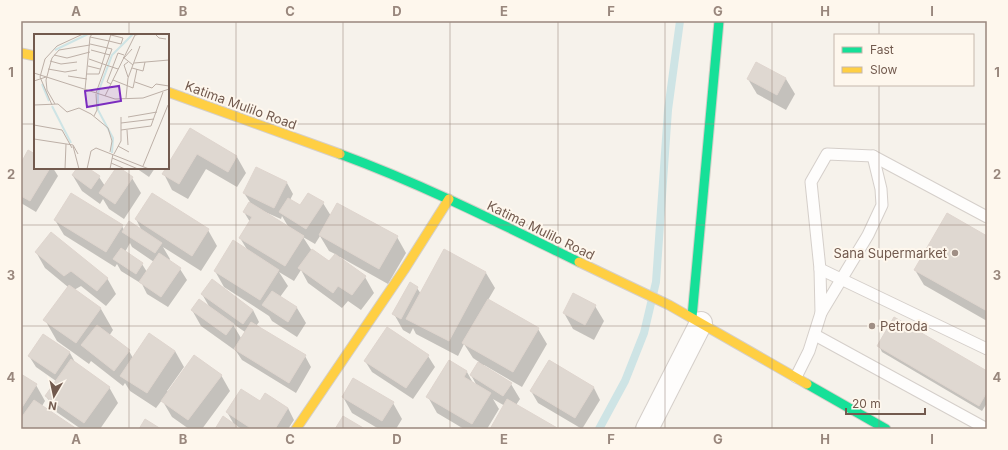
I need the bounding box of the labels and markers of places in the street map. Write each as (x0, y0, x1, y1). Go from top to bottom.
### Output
place label: Sana Supermarket (834, 245, 947, 261)
marker: Sana Supermarket (950, 248, 960, 258)
place label: Petroda (880, 318, 928, 334)
marker: Petroda (867, 321, 877, 331)

